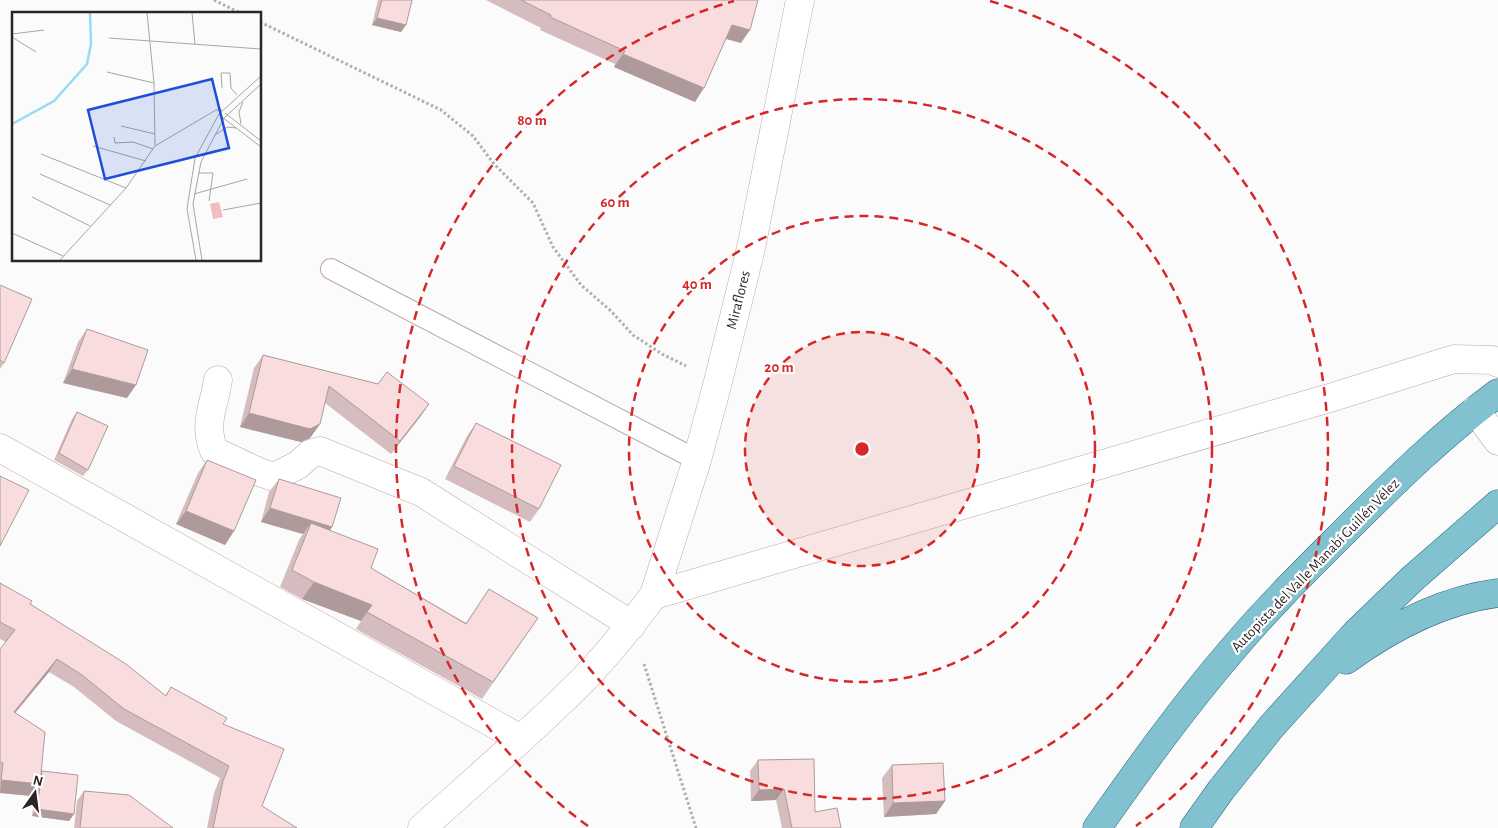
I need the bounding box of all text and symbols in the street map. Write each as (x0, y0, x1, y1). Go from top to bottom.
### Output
inset map (12, 12, 261, 261)
text: 80 m (517, 113, 547, 128)
text: 60 m (600, 195, 630, 210)
street label: Miraflores (724, 269, 753, 331)
text: 40 m (682, 277, 712, 292)
text: 20 m (764, 360, 794, 375)
centre of rings (853, 440, 871, 458)
street label: Autopista del Valle Manabí Guillén Vélez (1229, 476, 1402, 655)
north arrow (10, 768, 60, 818)
text: N (31, 773, 44, 789)

